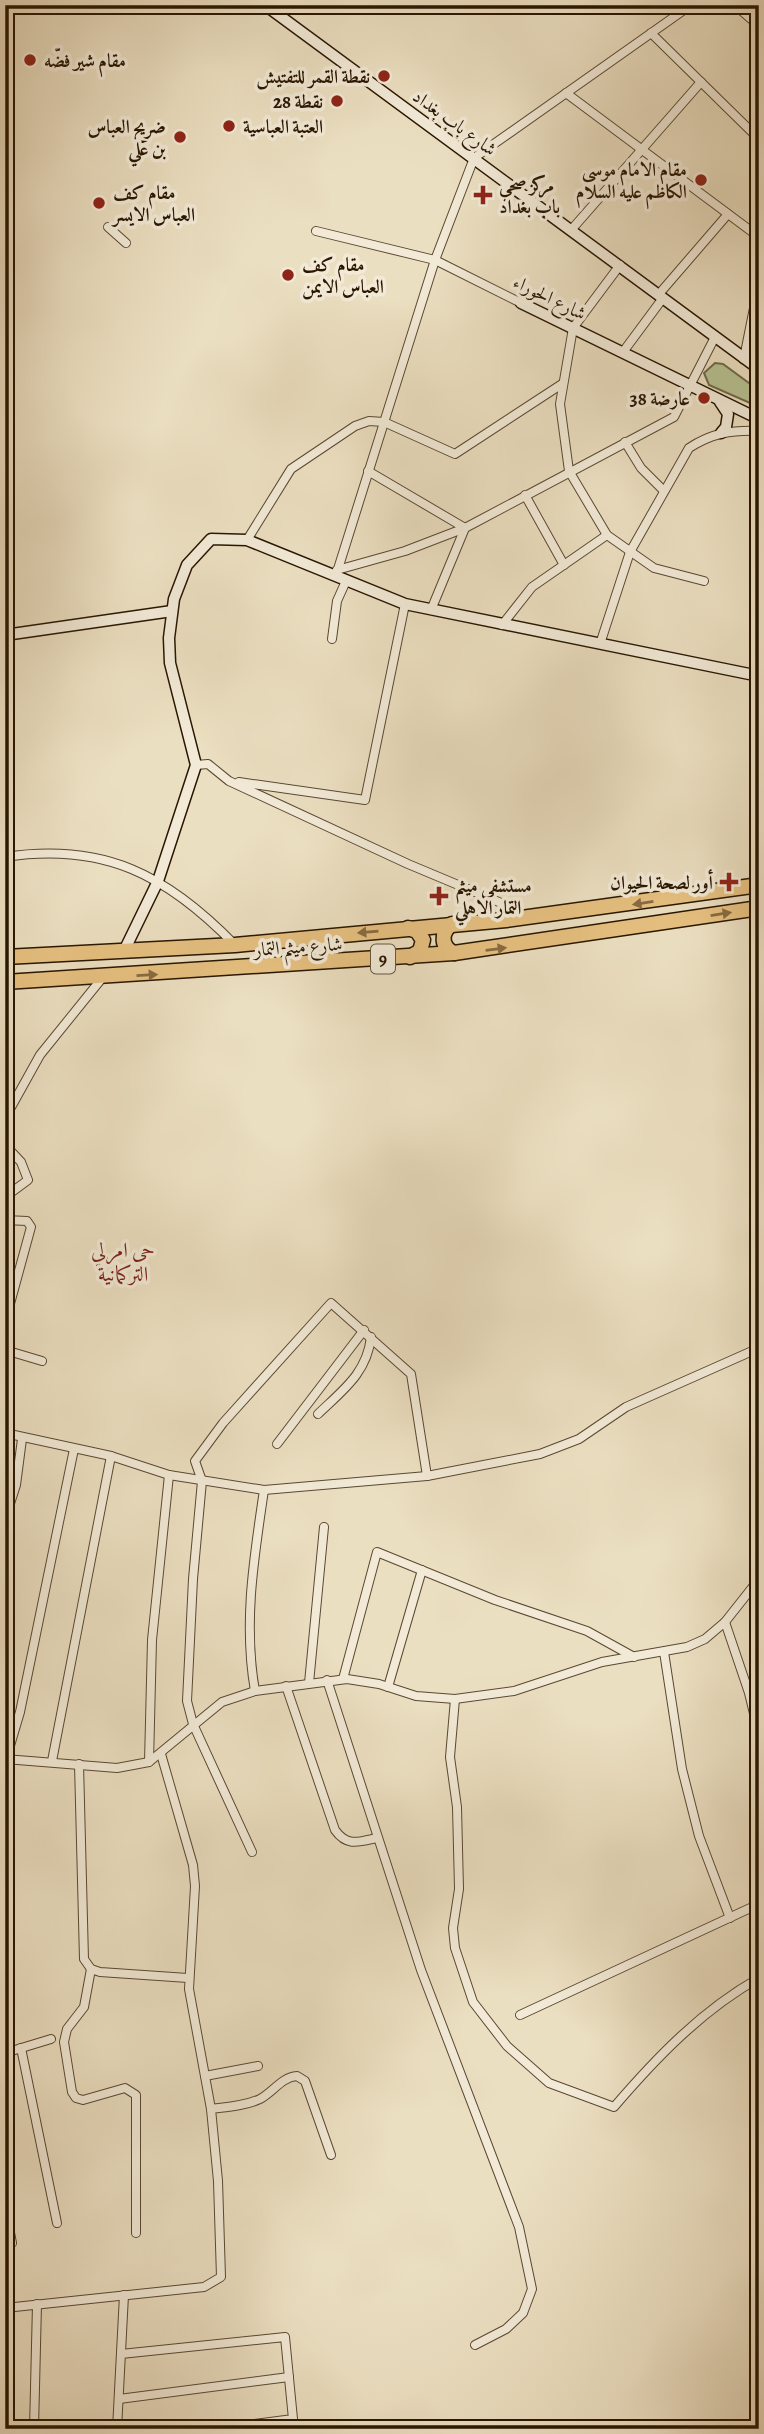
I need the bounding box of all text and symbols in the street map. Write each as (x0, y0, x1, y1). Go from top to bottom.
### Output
place label: مقام شير فضّه (44, 48, 126, 78)
marker: مقام شير فضّه (22, 52, 38, 68)
place label: نقطة القمر للتفتيش (256, 64, 370, 90)
marker: نقطة القمر للتفتيش (376, 68, 392, 84)
street label: شارع باب بغداد (406, 83, 502, 164)
place label: نقطة 28 (273, 89, 323, 115)
marker: نقطة 28 (329, 93, 345, 109)
place label: ضريح العباس بن علي (88, 114, 166, 167)
place label: العتبة العباسية (243, 114, 323, 140)
marker: العتبة العباسية (221, 118, 237, 134)
marker: ضريح العباس بن علي (172, 129, 188, 145)
place label: مقام الامام موسى الكاظم عليه السلام (576, 157, 687, 209)
place label: مركز صحي باب بغداد (499, 172, 560, 220)
marker: مقام الامام موسى الكاظم عليه السلام (693, 172, 709, 188)
place label: مقام كف العباس الايسر (111, 180, 195, 228)
marker: مركز صحي باب بغداد (473, 185, 493, 205)
marker: مقام كف العباس الايسر (91, 195, 107, 211)
place label: مقام كف العباس الايمن (302, 252, 384, 300)
marker: مقام كف العباس الايمن (280, 267, 296, 283)
street label: شارع الحوراء (508, 269, 590, 329)
place label: عارضة 38 (630, 386, 690, 412)
marker: عارضة 38 (696, 390, 712, 406)
place label: أور لصحة الحيوان (610, 869, 714, 896)
marker: أور لصحة الحيوان (719, 872, 739, 892)
place label: مستشفى ميثم التمار الاهلي (454, 873, 532, 926)
marker: مستشفى ميثم التمار الاهلي (429, 886, 449, 906)
one-way arrow (632, 898, 654, 909)
one-way arrow (710, 908, 732, 919)
one-way arrow (357, 927, 379, 938)
street label: شارع ميثم التمار (251, 931, 344, 969)
one-way arrow (485, 943, 507, 954)
road number: 9 (371, 944, 395, 974)
one-way arrow (136, 969, 158, 980)
district label: حي امرلي التركمانية (91, 1236, 155, 1288)

